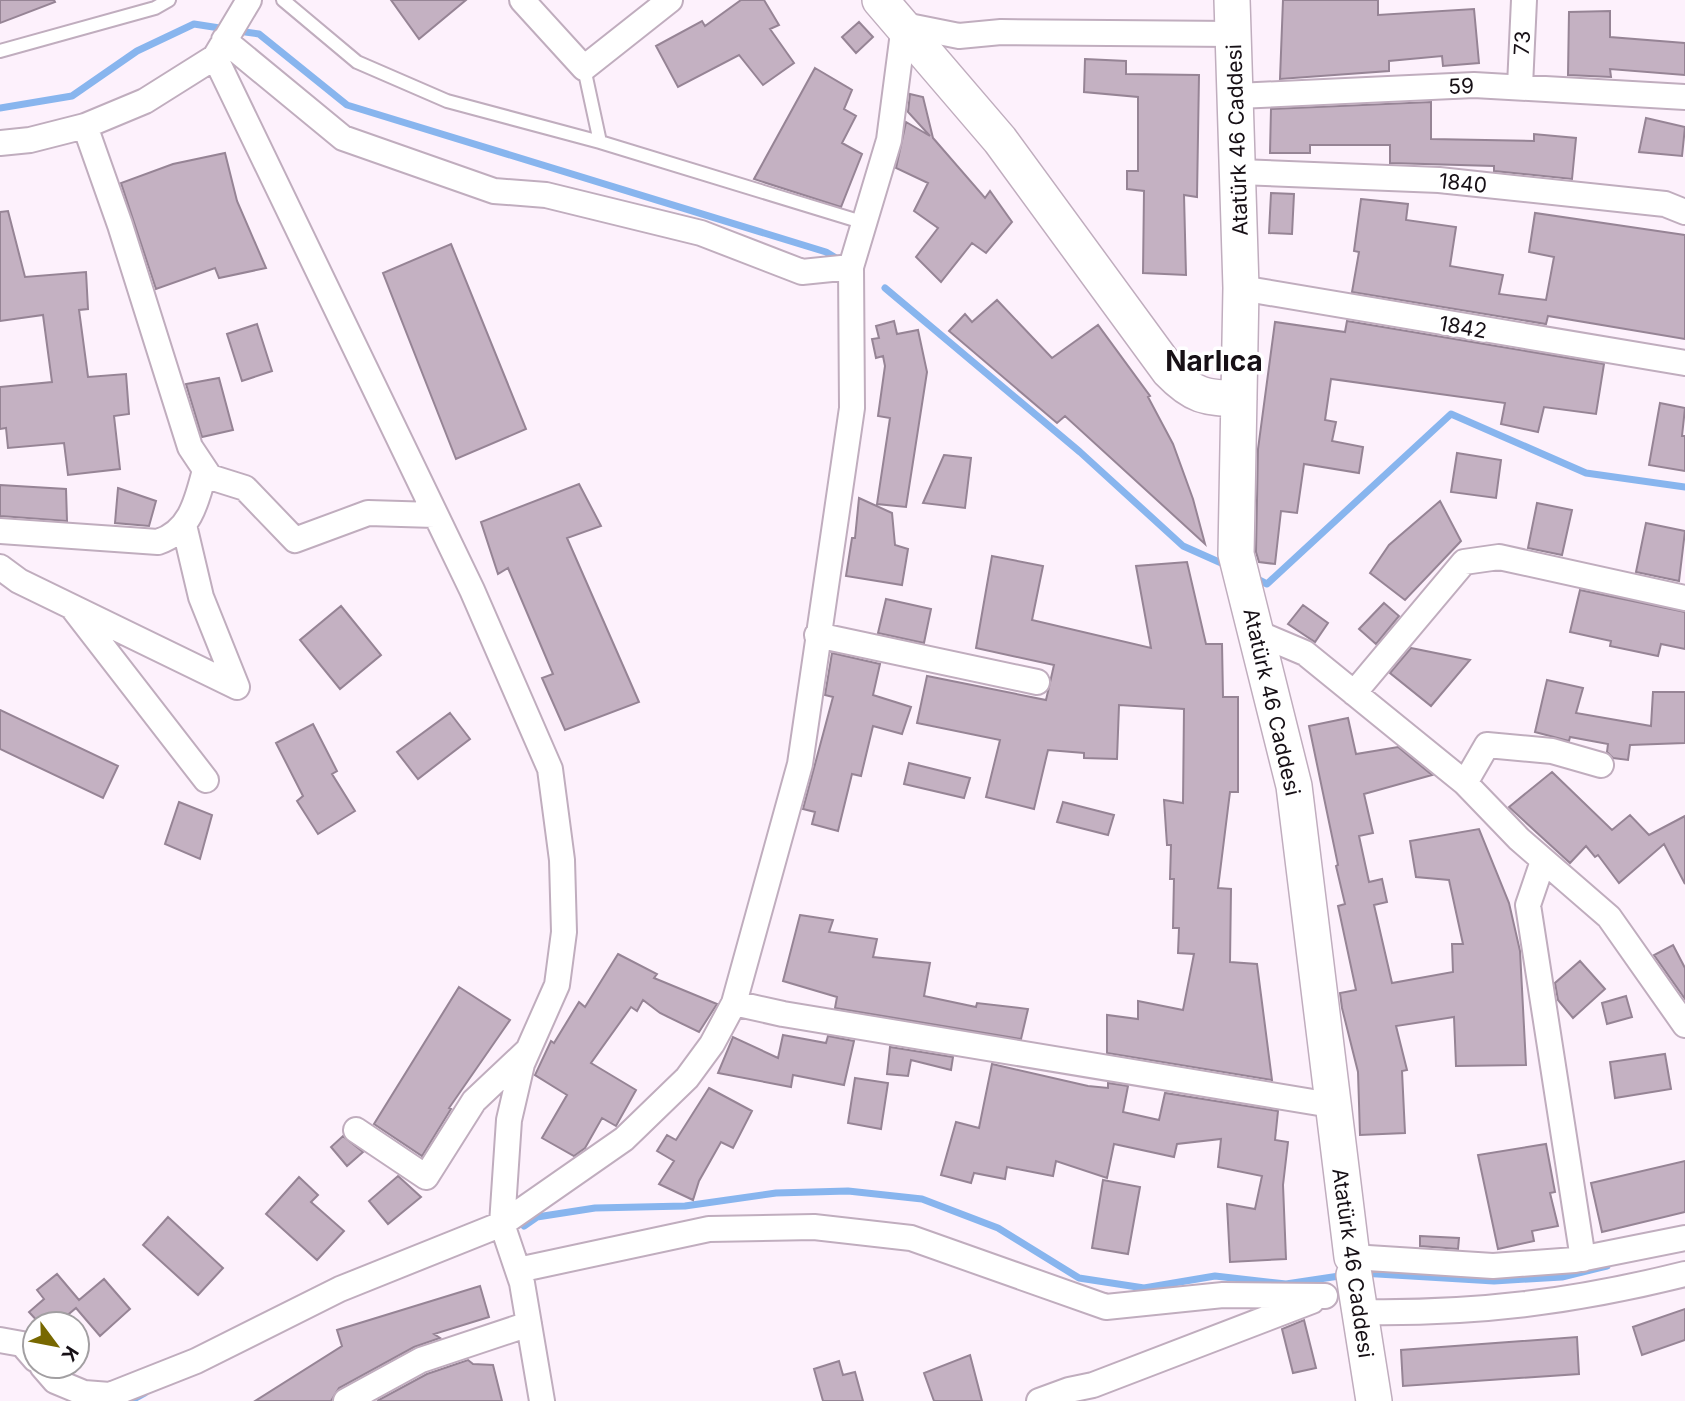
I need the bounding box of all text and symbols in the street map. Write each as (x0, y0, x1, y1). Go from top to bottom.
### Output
street label: 73 (1509, 30, 1535, 56)
street label: Atatürk 46 Caddesi (1221, 44, 1253, 236)
street label: 59 (1448, 73, 1474, 99)
street label: 1840 (1438, 168, 1488, 198)
street label: 1842 (1437, 311, 1489, 343)
district label: Narlıca (1165, 344, 1263, 378)
street label: Atatürk 46 Caddesi (1238, 606, 1306, 798)
street label: Atatürk 46 Caddesi (1327, 1166, 1379, 1360)
north arrow (21, 1310, 91, 1380)
text: K (56, 1342, 83, 1366)

